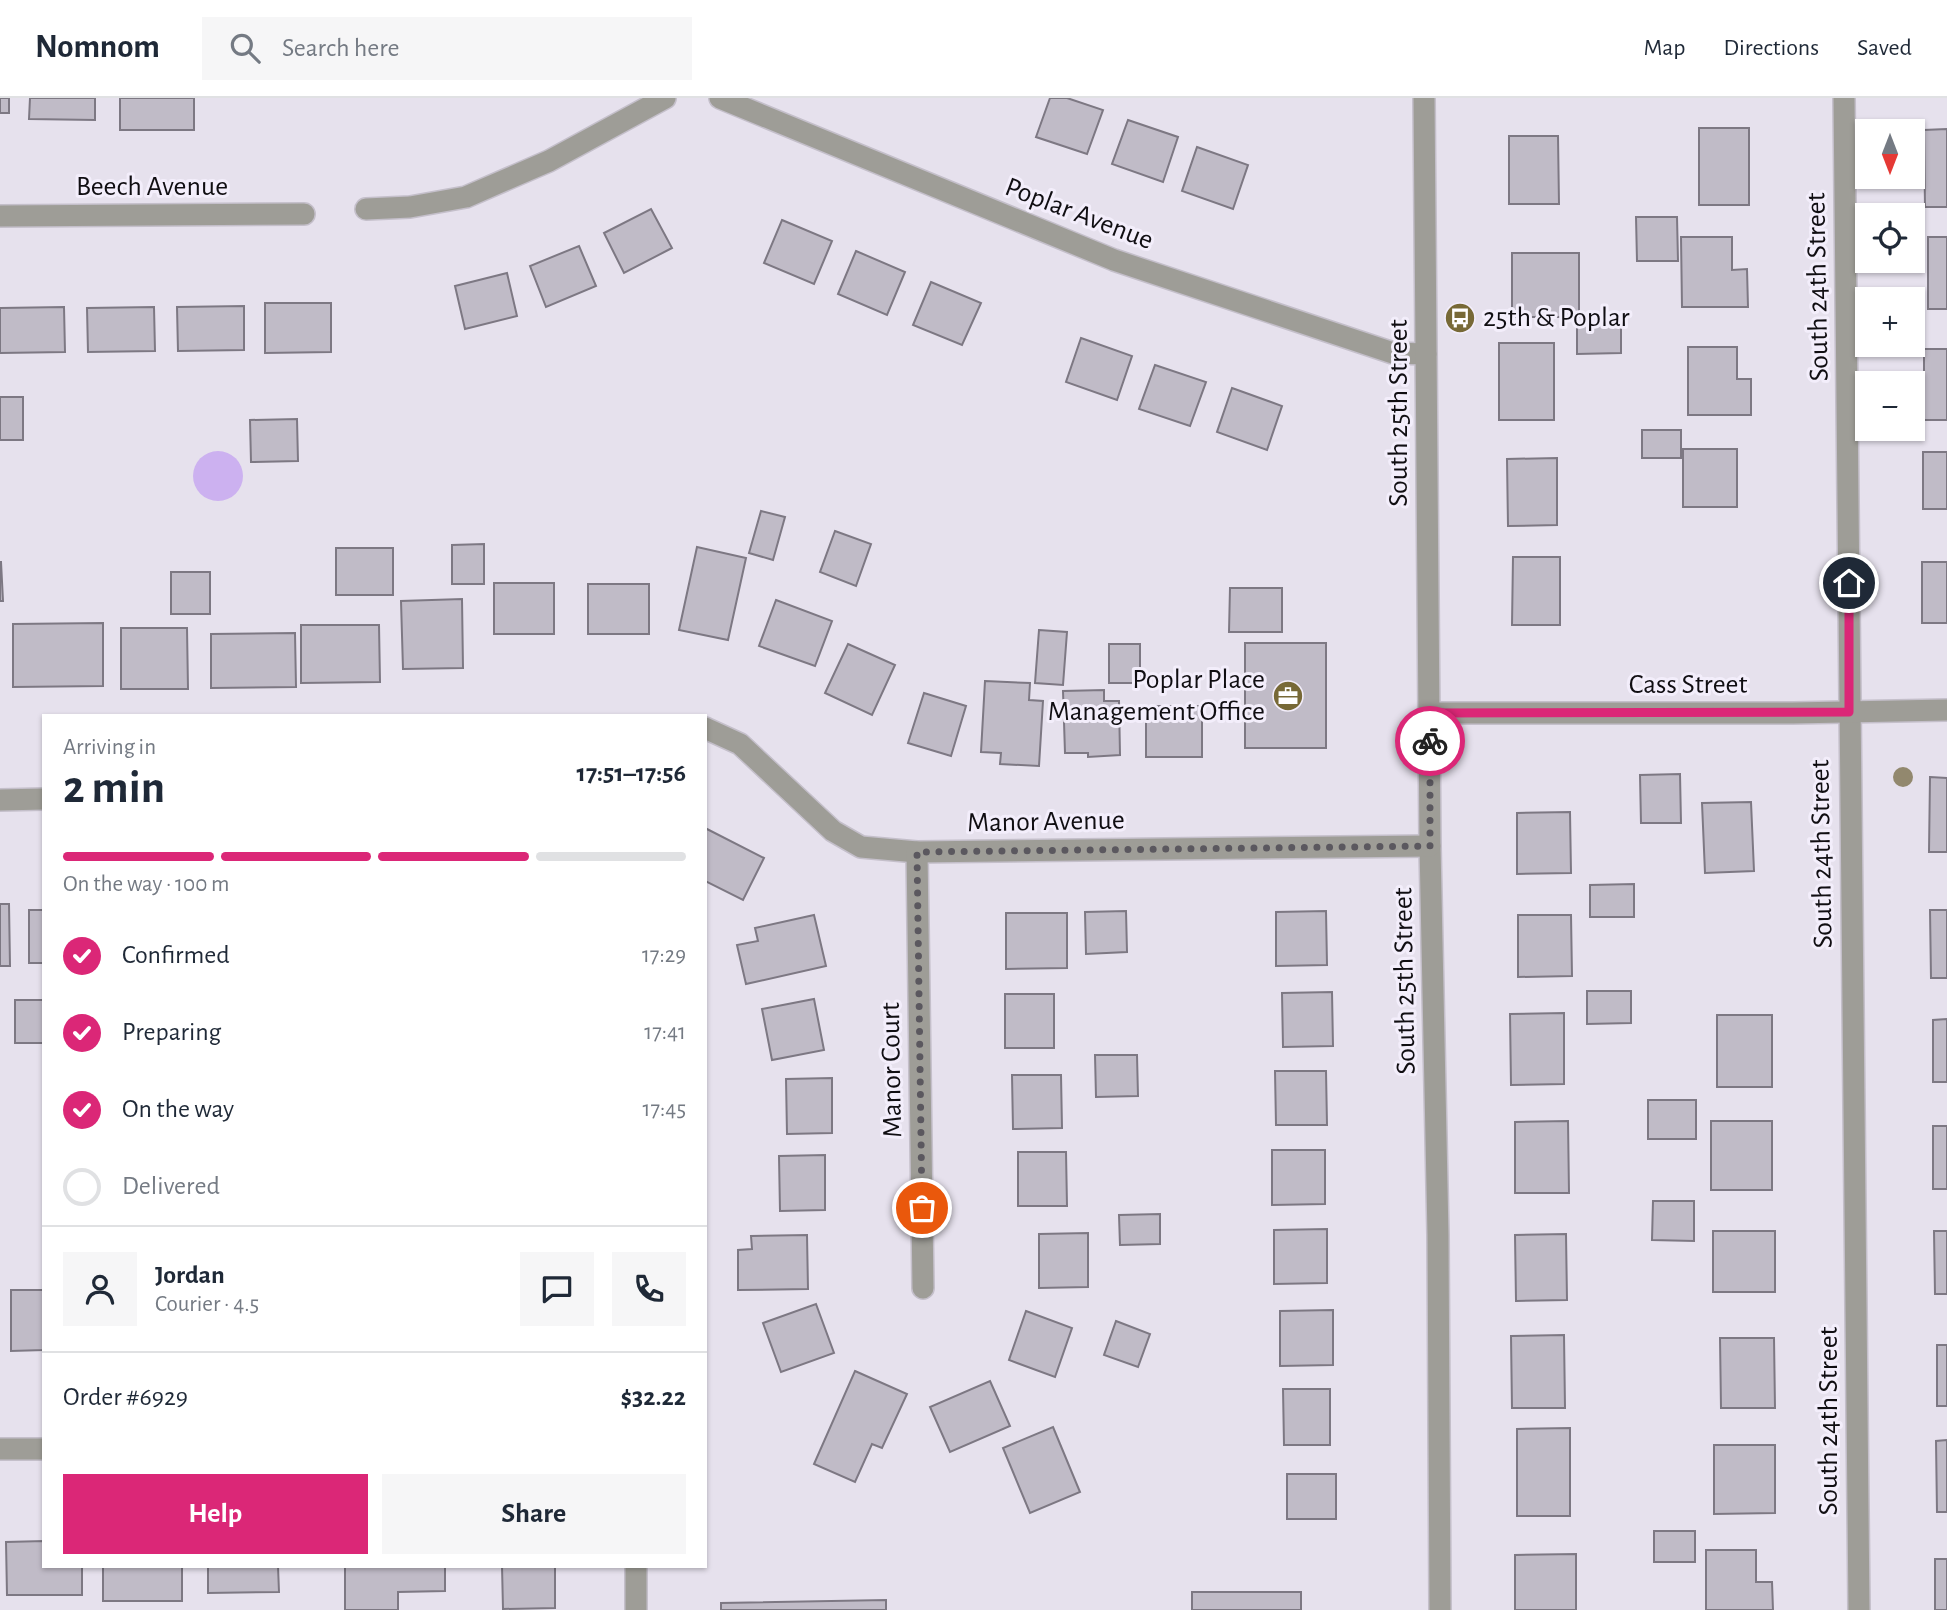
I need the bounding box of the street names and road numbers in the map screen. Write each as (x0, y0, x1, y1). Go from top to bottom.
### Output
street label: Beech Avenue (76, 173, 228, 201)
street label: Poplar Avenue (1001, 173, 1157, 255)
street label: South 24th Street (1802, 192, 1834, 382)
street label: South 25th Street (1385, 319, 1413, 507)
street label: Cass Street (1629, 671, 1747, 699)
street label: South 24th Street (1806, 759, 1838, 949)
street label: Manor Avenue (967, 807, 1125, 837)
street label: South 25th Street (1389, 887, 1421, 1075)
street label: Manor Court (877, 1002, 907, 1138)
street label: South 24th Street (1815, 1326, 1843, 1516)

